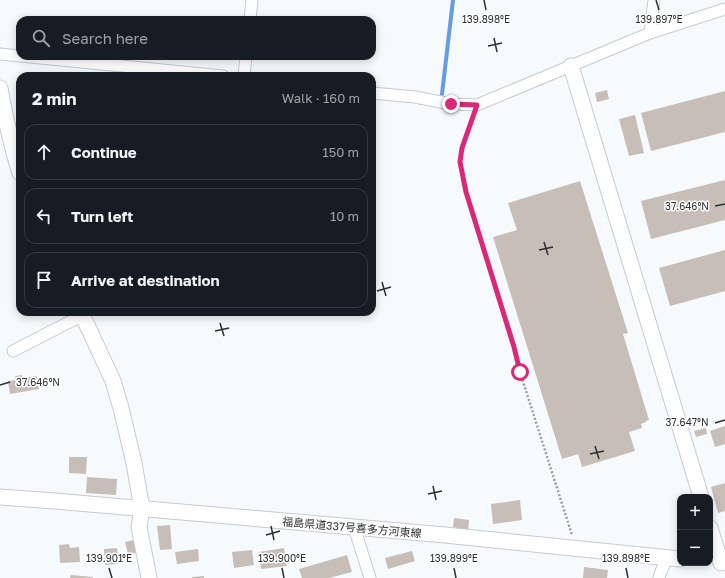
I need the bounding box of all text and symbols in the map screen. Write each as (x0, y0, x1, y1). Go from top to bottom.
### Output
text: 139.898°E (462, 13, 510, 25)
text: 139.897°E (635, 13, 683, 25)
search box (16, 16, 376, 60)
icon: search (30, 27, 52, 49)
text: Search here (62, 29, 148, 47)
text: 2 min (32, 88, 76, 109)
text: Walk · 160 m (282, 90, 360, 106)
route end (442, 95, 460, 113)
icon: ahead (33, 141, 55, 163)
text: Continue (71, 143, 137, 161)
text: 150 m (322, 144, 359, 160)
text: 37.646°N (665, 200, 709, 212)
icon: left (33, 205, 55, 227)
text: Turn left (71, 207, 133, 225)
text: 10 m (330, 208, 359, 224)
icon: arrive (33, 269, 55, 291)
text: Arrive at destination (71, 271, 220, 289)
route start (511, 363, 529, 381)
text: 37.646°N (16, 376, 60, 388)
text: 37.647°N (665, 416, 709, 428)
map controls (677, 494, 713, 566)
button: + (677, 494, 713, 530)
street label: 福島県道337号喜多方河東線 (282, 514, 422, 540)
button: − (677, 530, 713, 566)
text: 139.901°E (86, 552, 132, 564)
text: 139.900°E (258, 552, 306, 564)
text: 139.899°E (430, 552, 478, 564)
text: 139.898°E (602, 552, 650, 564)

